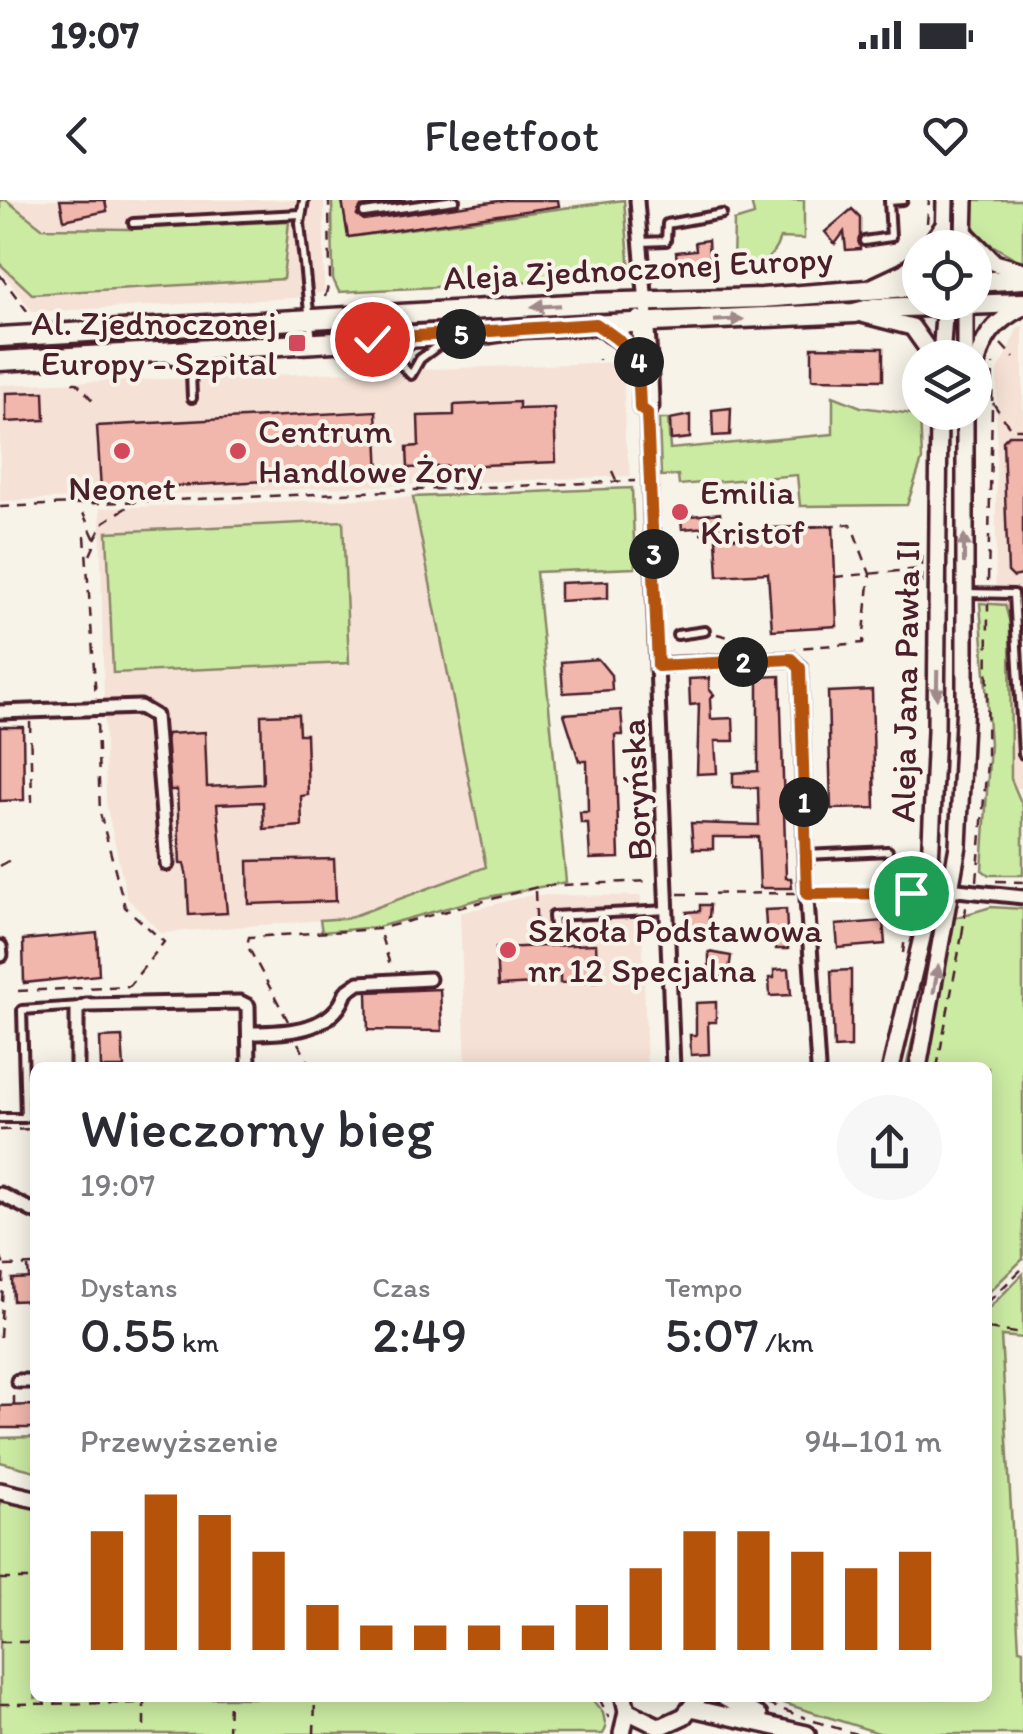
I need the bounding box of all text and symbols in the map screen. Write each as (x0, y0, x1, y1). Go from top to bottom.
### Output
text: 19:07 (50, 12, 139, 58)
icon: back (50, 108, 105, 163)
text: Fleetfoot (424, 108, 599, 162)
icon: heart (918, 108, 973, 163)
map controls (902, 230, 992, 430)
button: locate (902, 230, 992, 320)
street label: Aleja Zjednoczonej Europy (442, 237, 835, 299)
pin (330, 297, 415, 382)
one-way arrow (530, 298, 562, 314)
place label: Al. Zjednoczonej Europy - Szpital (31, 302, 277, 384)
pin: 5 (436, 309, 486, 359)
icon: check (345, 312, 400, 367)
one-way arrow (713, 312, 745, 328)
text: 5 (454, 317, 468, 351)
marker: Al. Zjednoczonej Europy - Szpital (286, 332, 308, 354)
pin: 4 (614, 337, 664, 387)
button: layers (902, 340, 992, 430)
text: 4 (631, 345, 647, 379)
place label: Centrum Handlowe Żory (258, 410, 483, 492)
marker: Neonet (111, 440, 133, 462)
marker: Centrum Handlowe Żory (227, 440, 249, 462)
place label: Neonet (68, 467, 176, 509)
place label: Emilia Kristof (700, 471, 805, 553)
marker: Emilia Kristof (669, 501, 691, 523)
pin: 3 (629, 529, 679, 579)
one-way arrow (956, 532, 972, 564)
text: 3 (646, 537, 662, 571)
street label: Aleja Jana Pawła II (882, 539, 928, 823)
pin: 2 (718, 637, 768, 687)
text: 2 (736, 645, 750, 679)
one-way arrow (928, 669, 944, 701)
street label: Boryńska (611, 718, 661, 862)
pin: 1 (779, 777, 829, 827)
text: 1 (798, 785, 811, 819)
pin (869, 851, 954, 936)
icon: arrive (884, 866, 939, 921)
place label: Szkoła Podstawowa nr 12 Specjalna (528, 909, 822, 991)
marker: Szkoła Podstawowa nr 12 Specjalna (497, 939, 519, 961)
one-way arrow (929, 963, 944, 994)
text: Wieczorny bieg (80, 1095, 434, 1161)
button: share (837, 1095, 942, 1200)
text: 19:07 (80, 1166, 155, 1204)
text: Dystans (80, 1270, 177, 1304)
text: Czas (372, 1270, 430, 1304)
text: Tempo (665, 1270, 743, 1304)
text: 0.55 (80, 1304, 176, 1365)
text: 2:49 (372, 1304, 467, 1365)
text: 5:07 (665, 1304, 759, 1365)
text: km (176, 1325, 219, 1359)
text: /km (759, 1325, 814, 1359)
text: Przewyższenie (80, 1422, 278, 1460)
text: 94–101 m (805, 1422, 942, 1460)

